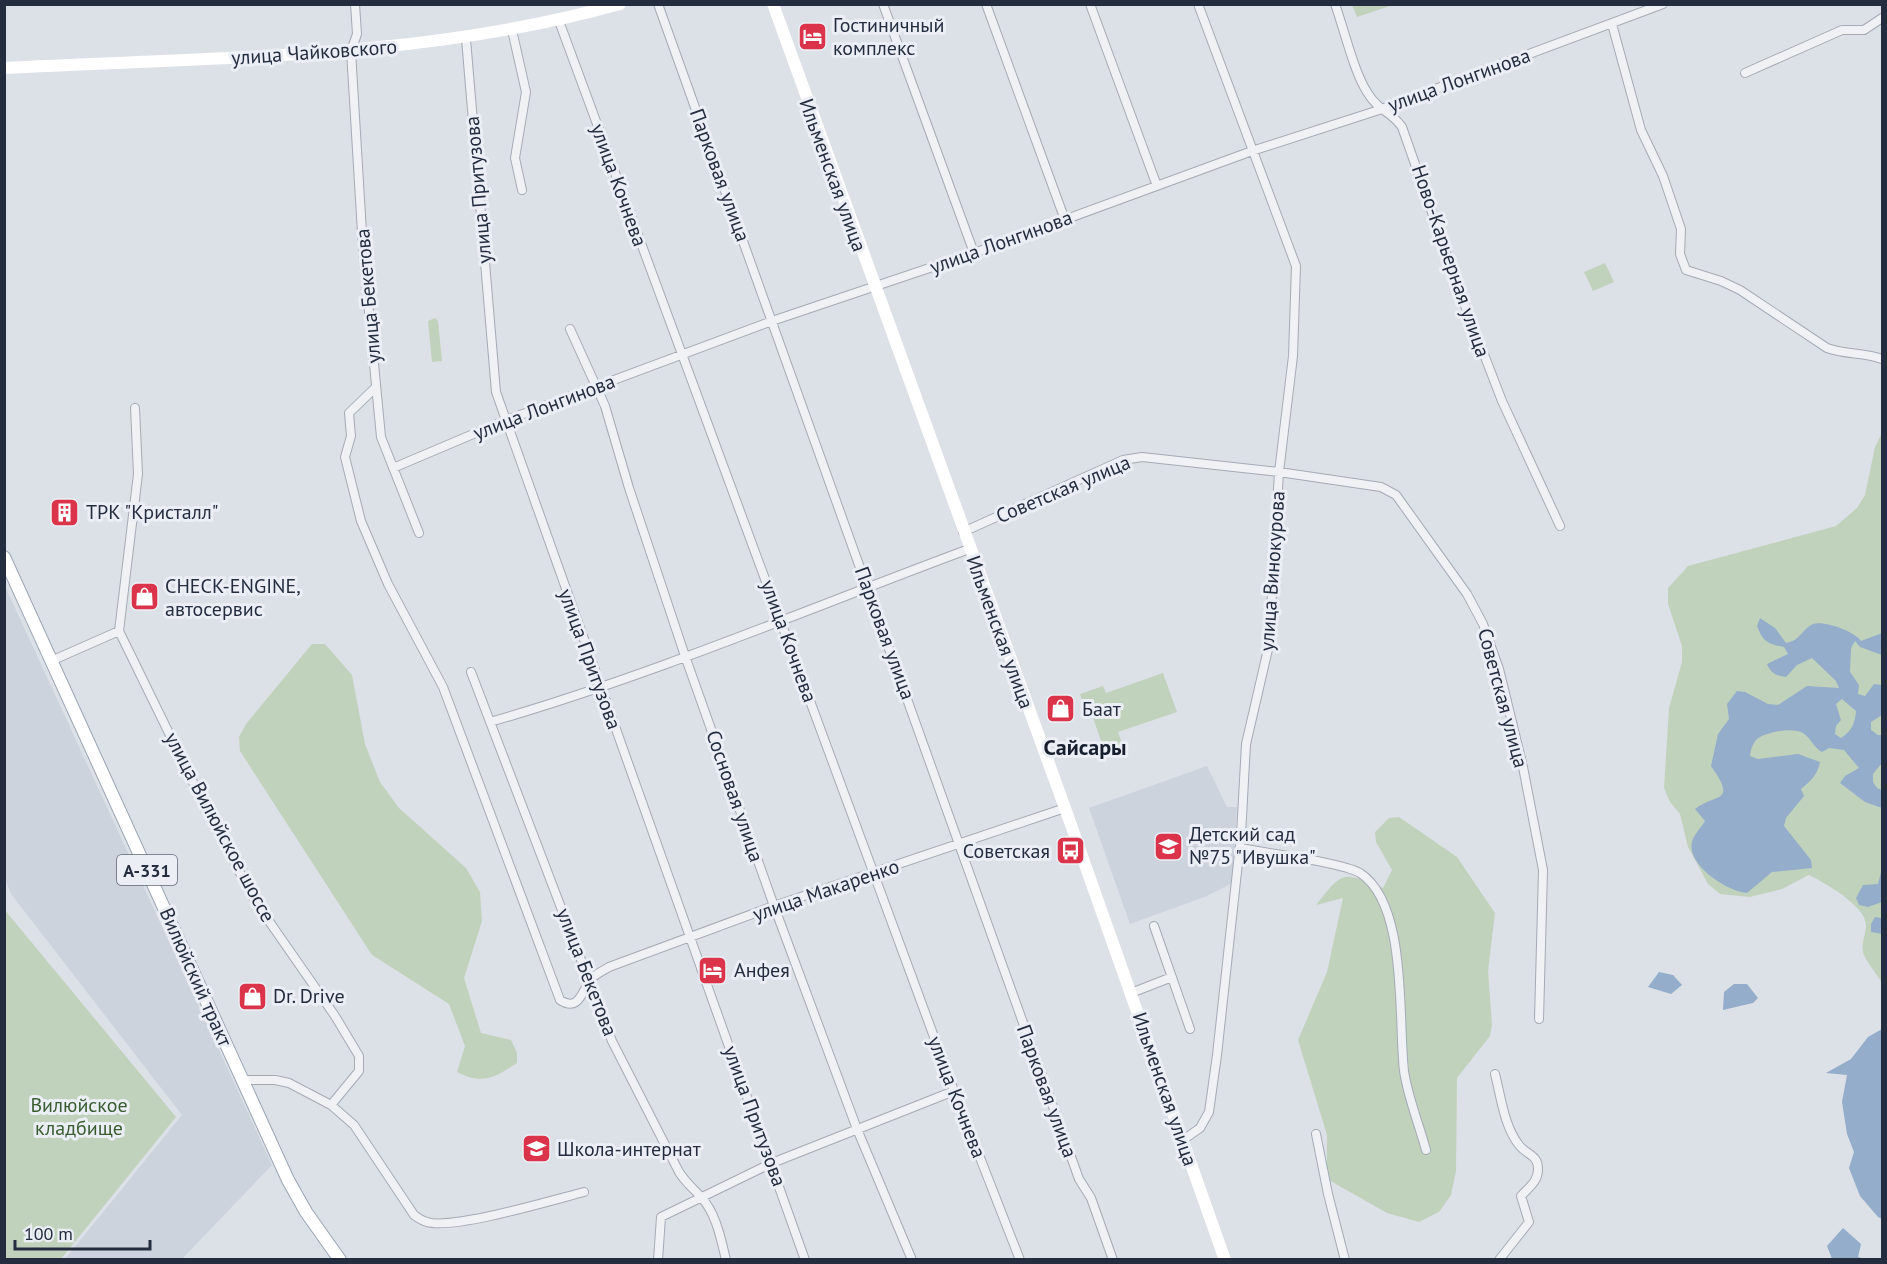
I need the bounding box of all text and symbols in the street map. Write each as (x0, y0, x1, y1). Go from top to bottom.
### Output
place label: Гостиничный комплекс (833, 12, 944, 61)
hotel icon: Гостиничный комплекс (796, 20, 828, 52)
street label: улица Чайковского (230, 33, 398, 71)
street label: улица Лонгинова (1384, 42, 1534, 118)
street label: Ильменская улица (793, 95, 873, 255)
street label: Парковая улица (684, 105, 756, 245)
street label: улица Притузова (459, 115, 497, 265)
street label: улица Кочнева (585, 120, 653, 250)
street label: Ново-Карьерная улица (1406, 162, 1496, 360)
street label: улица Лонгинова (926, 204, 1076, 280)
street label: улица Бекетова (349, 228, 387, 364)
street label: улица Лонгинова (469, 368, 619, 446)
street label: Советская улица (992, 449, 1134, 529)
street label: улица Винокурова (1253, 490, 1291, 652)
building icon: ТРК "Кристалл" (49, 496, 81, 528)
place label: ТРК "Кристалл" (86, 499, 219, 525)
street label: Ильменская улица (960, 552, 1040, 712)
street label: Парковая улица (849, 563, 921, 703)
place label: CHECK-ENGINE, автосервис (165, 573, 301, 622)
street label: улица Кочнева (755, 576, 823, 706)
shop icon: CHECK-ENGINE, автосервис (128, 581, 160, 613)
street label: улица Притузова (552, 585, 628, 733)
street label: Советская улица (1472, 625, 1534, 771)
shop icon: Баат (1045, 693, 1077, 725)
place label: Баат (1082, 696, 1121, 722)
street label: Сосновая улица (700, 727, 770, 865)
street label: улица Вилюйское шоссе (159, 728, 281, 926)
district label: Сайсары (1044, 733, 1126, 761)
place label: Детский сад №75 "Ивушка" (1189, 821, 1316, 870)
school or university icon: Детский сад №75 "Ивушка" (1152, 830, 1184, 862)
bus stop icon: Советская (1055, 835, 1087, 867)
place label: Советская (963, 838, 1050, 864)
street label: улица Макаренко (749, 853, 903, 927)
road number: А-331 (117, 855, 177, 885)
street label: Вилюйский тракт (154, 903, 238, 1051)
street label: улица Бекетова (551, 904, 623, 1040)
hotel icon: Анфея (697, 954, 729, 986)
place label: Анфея (734, 957, 790, 983)
shop icon: Dr. Drive (236, 980, 268, 1012)
place label: Dr. Drive (273, 983, 345, 1009)
street label: Ильменская улица (1126, 1009, 1204, 1169)
street label: Парковая улица (1011, 1021, 1083, 1161)
street label: улица Кочнева (922, 1032, 992, 1162)
street label: улица Притузова (717, 1042, 793, 1190)
park label: Вилюйское кладбище (30, 1092, 128, 1141)
school or university icon: Школа-интернат (520, 1133, 552, 1165)
place label: Школа-интернат (557, 1136, 701, 1162)
scale bar (15, 1213, 150, 1251)
text: 100 m (24, 1222, 73, 1245)

